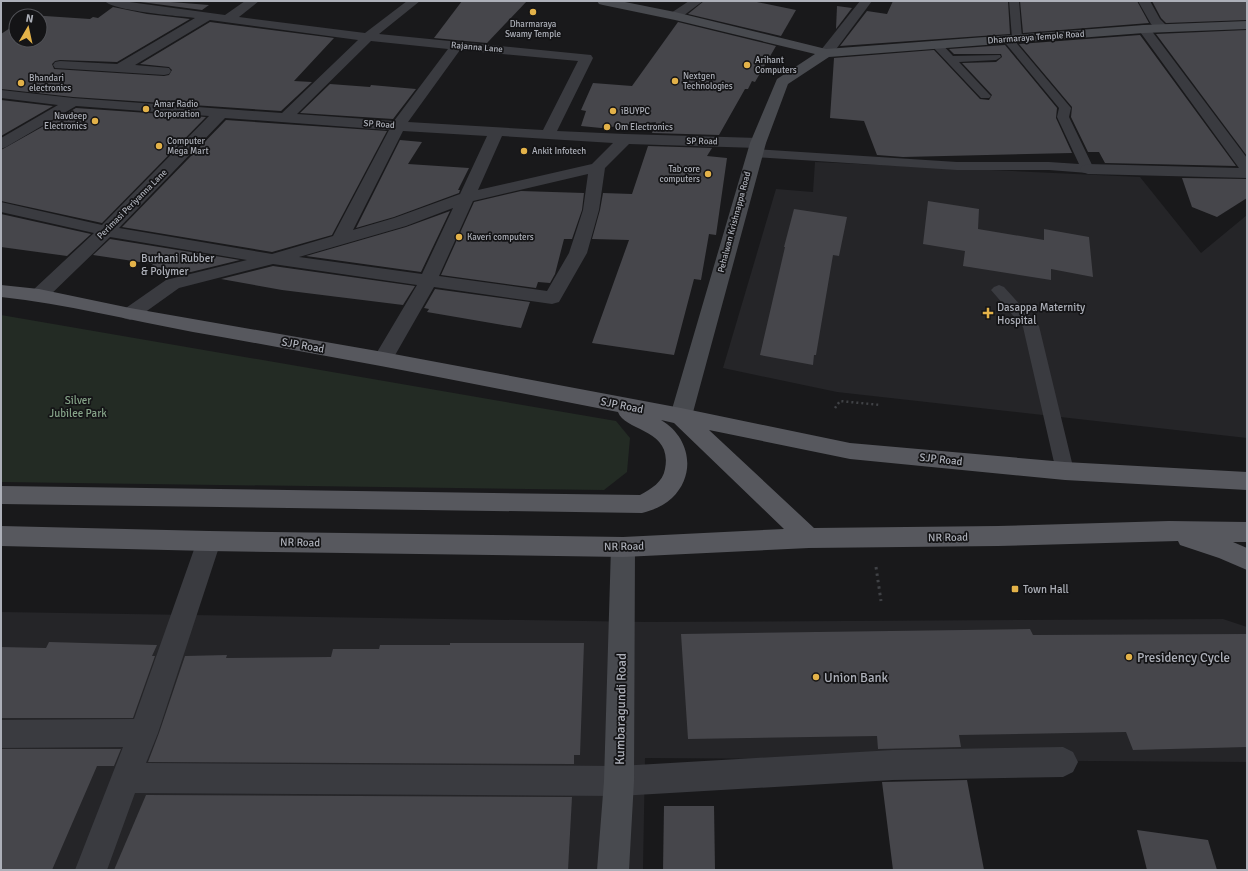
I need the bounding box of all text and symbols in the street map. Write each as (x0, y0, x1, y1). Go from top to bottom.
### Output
marker: Dharmaraya Swamy Temple (528, 7, 538, 17)
north arrow (8, 8, 48, 48)
text: N (25, 12, 34, 26)
place label: Dharmaraya Swamy Temple (505, 19, 562, 40)
street label: Dharmaraya Temple Road (987, 29, 1085, 46)
street label: Rajanna Lane (451, 40, 504, 55)
place label: Arihant Computers (755, 55, 797, 76)
marker: Arihant Computers (742, 60, 752, 70)
place label: Nextgen Technologies (683, 71, 733, 92)
place label: Bhandari electronics (29, 73, 71, 94)
marker: Nextgen Technologies (670, 76, 680, 86)
marker: Bhandari electronics (16, 78, 26, 88)
place label: Amar Radio Corporation (154, 99, 200, 120)
marker: Amar Radio Corporation (141, 104, 151, 114)
marker: iBUYPC (608, 106, 618, 116)
place label: iBUYPC (621, 106, 651, 117)
place label: Navdeep Electronics (44, 111, 87, 132)
marker: Navdeep Electronics (90, 116, 100, 126)
street label: SP Road (363, 118, 395, 131)
marker: Om Electronics (602, 122, 612, 132)
place label: Om Electronics (615, 122, 673, 133)
place label: Computer Mega Mart (167, 136, 209, 157)
street label: SP Road (686, 136, 718, 147)
marker: Computer Mega Mart (154, 141, 164, 151)
marker: Ankit Infotech (519, 146, 529, 156)
place label: Ankit Infotech (532, 146, 586, 157)
place label: Tab core computers (659, 164, 700, 185)
street label: Perimasi Periyanna Lane (95, 167, 170, 242)
marker: Tab core computers (703, 169, 713, 179)
street label: Pehalwan Krishnappa Road (716, 170, 753, 274)
marker: Kaveri computers (454, 232, 464, 242)
place label: Kaveri computers (467, 232, 534, 243)
place label: Burhani Rubber & Polymer (141, 252, 214, 278)
marker: Burhani Rubber & Polymer (128, 259, 138, 269)
place label: Dasappa Maternity Hospital (997, 301, 1086, 327)
marker: Dasappa Maternity Hospital (982, 307, 994, 319)
street label: SJP Road (280, 335, 326, 356)
park label: Silver Jubilee Park (49, 394, 107, 420)
street label: SJP Road (599, 395, 645, 416)
street label: SJP Road (919, 451, 963, 468)
street label: NR Road (928, 531, 968, 544)
street label: NR Road (280, 536, 320, 549)
street label: NR Road (604, 540, 644, 553)
place label: Town Hall (1023, 583, 1069, 596)
marker: Town Hall (1010, 584, 1020, 594)
place label: Presidency Cycle (1137, 650, 1230, 666)
marker: Presidency Cycle (1124, 652, 1134, 662)
street label: Kumbaragundi Road (612, 653, 630, 765)
place label: Union Bank (824, 670, 889, 686)
marker: Union Bank (811, 672, 821, 682)

